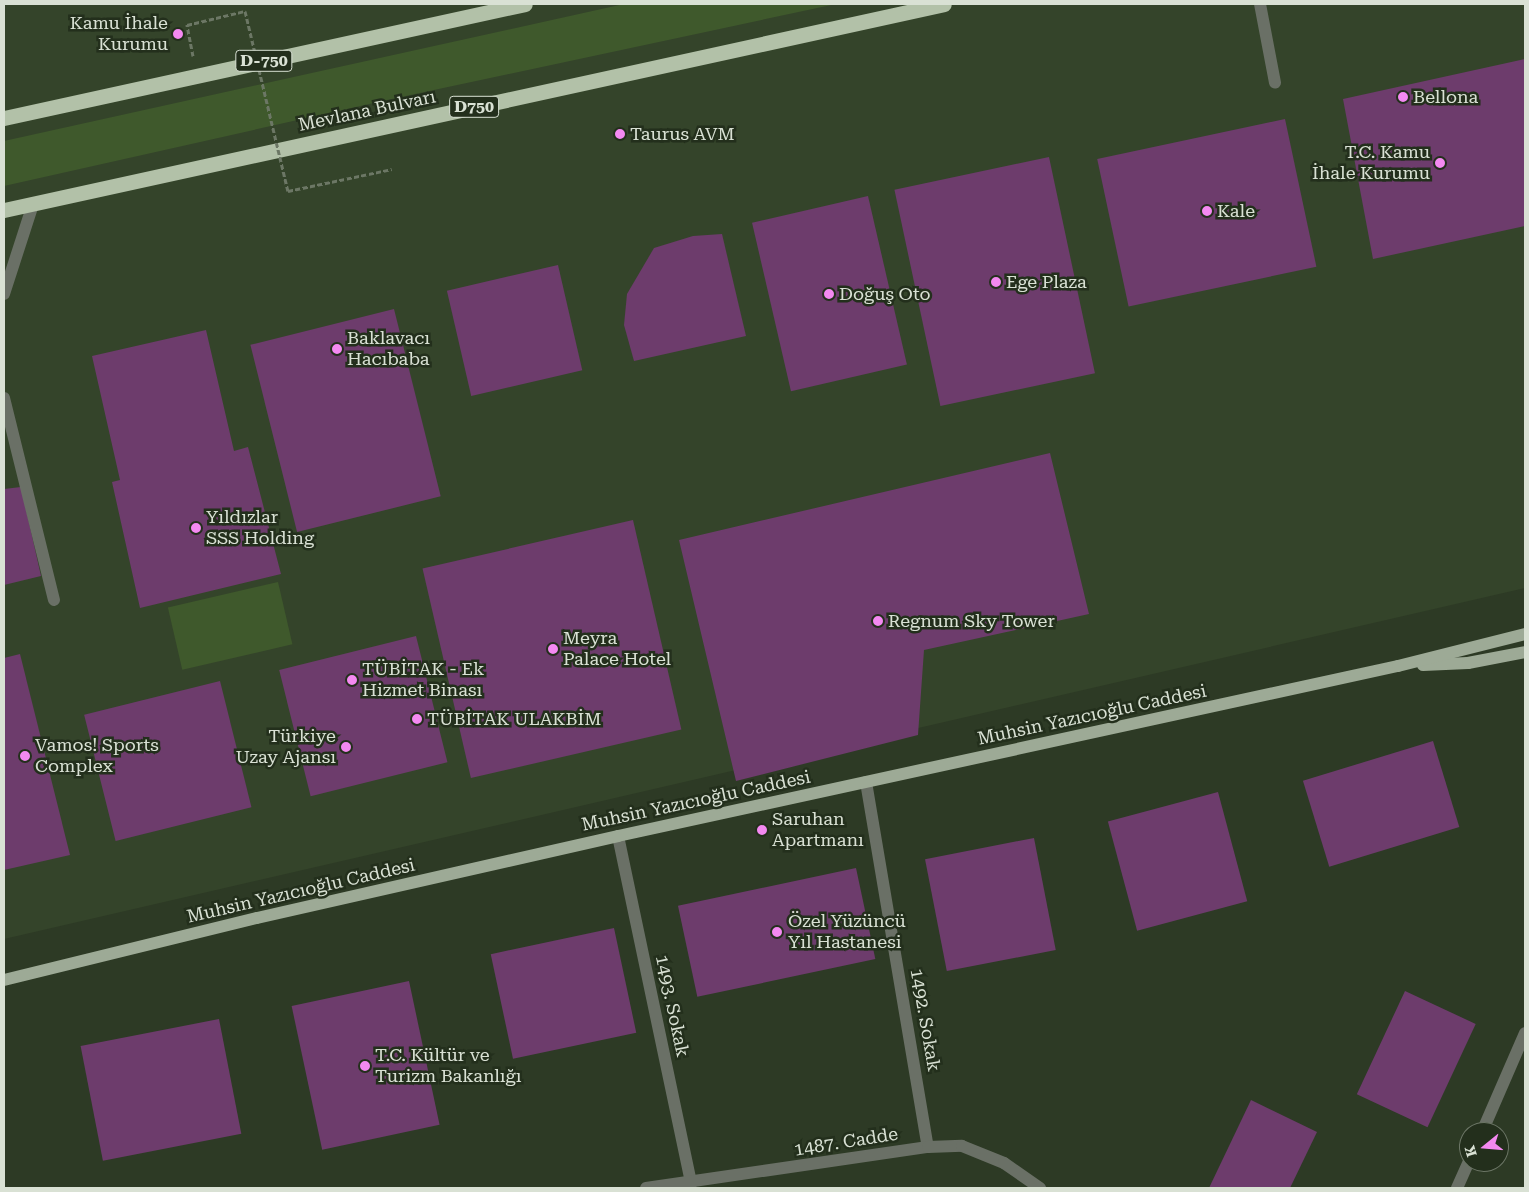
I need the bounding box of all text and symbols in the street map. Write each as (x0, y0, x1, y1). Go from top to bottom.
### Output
place label: Kamu İhale Kurumu (70, 13, 168, 56)
marker: Kamu İhale Kurumu (172, 28, 184, 40)
road number: D-750 (235, 48, 293, 74)
street label: Mevlana Bulvarı (296, 86, 438, 136)
place label: Bellona (1413, 86, 1478, 108)
marker: Bellona (1397, 91, 1409, 103)
road number: D750 (449, 94, 499, 120)
place label: Taurus AVM (630, 123, 735, 145)
marker: Taurus AVM (614, 128, 626, 140)
place label: T.C. Kamu İhale Kurumu (1312, 142, 1430, 184)
marker: T.C. Kamu İhale Kurumu (1434, 157, 1446, 169)
place label: Kale (1217, 200, 1255, 222)
marker: Kale (1201, 205, 1213, 217)
place label: Ege Plaza (1006, 271, 1087, 293)
marker: Ege Plaza (990, 276, 1002, 288)
place label: Doğuş Oto (839, 283, 930, 305)
marker: Doğuş Oto (823, 288, 835, 300)
place label: Baklavacı Hacıbaba (347, 328, 430, 370)
marker: Baklavacı Hacıbaba (331, 343, 343, 355)
place label: Yıldızlar SSS Holding (206, 507, 314, 550)
marker: Yıldızlar SSS Holding (190, 522, 202, 534)
place label: Regnum Sky Tower (888, 610, 1055, 632)
marker: Regnum Sky Tower (872, 615, 884, 627)
place label: Meyra Palace Hotel (563, 628, 671, 670)
marker: Meyra Palace Hotel (547, 643, 559, 655)
place label: TÜBİTAK - Ek Hizmet Binası (362, 659, 484, 702)
marker: TÜBİTAK - Ek Hizmet Binası (346, 674, 358, 686)
street label: Muhsin Yazıcıoğlu Caddesi (976, 680, 1208, 750)
place label: TÜBİTAK ULAKBİM (427, 708, 601, 730)
marker: TÜBİTAK ULAKBİM (411, 713, 423, 725)
place label: Türkiye Uzay Ajansı (235, 726, 336, 769)
place label: Vamos! Sports Complex (35, 735, 159, 778)
marker: Türkiye Uzay Ajansı (340, 741, 352, 753)
marker: Vamos! Sports Complex (19, 750, 31, 762)
street label: Muhsin Yazıcıoğlu Caddesi (580, 766, 812, 836)
place label: Saruhan Apartmanı (772, 809, 864, 852)
marker: Saruhan Apartmanı (756, 824, 768, 836)
street label: Muhsin Yazıcıoğlu Caddesi (185, 854, 417, 928)
place label: Özel Yüzüncü Yıl Hastanesi (788, 911, 906, 954)
marker: Özel Yüzüncü Yıl Hastanesi (770, 925, 784, 939)
street label: 1493. Sokak (651, 953, 693, 1059)
street label: 1492. Sokak (905, 967, 945, 1073)
place label: T.C. Kültür ve Turizm Bakanlığı (375, 1045, 522, 1088)
marker: T.C. Kültür ve Turizm Bakanlığı (359, 1060, 371, 1072)
north arrow (1459, 1122, 1509, 1172)
street label: 1487. Cadde (792, 1123, 900, 1161)
text: K (1461, 1143, 1480, 1159)

